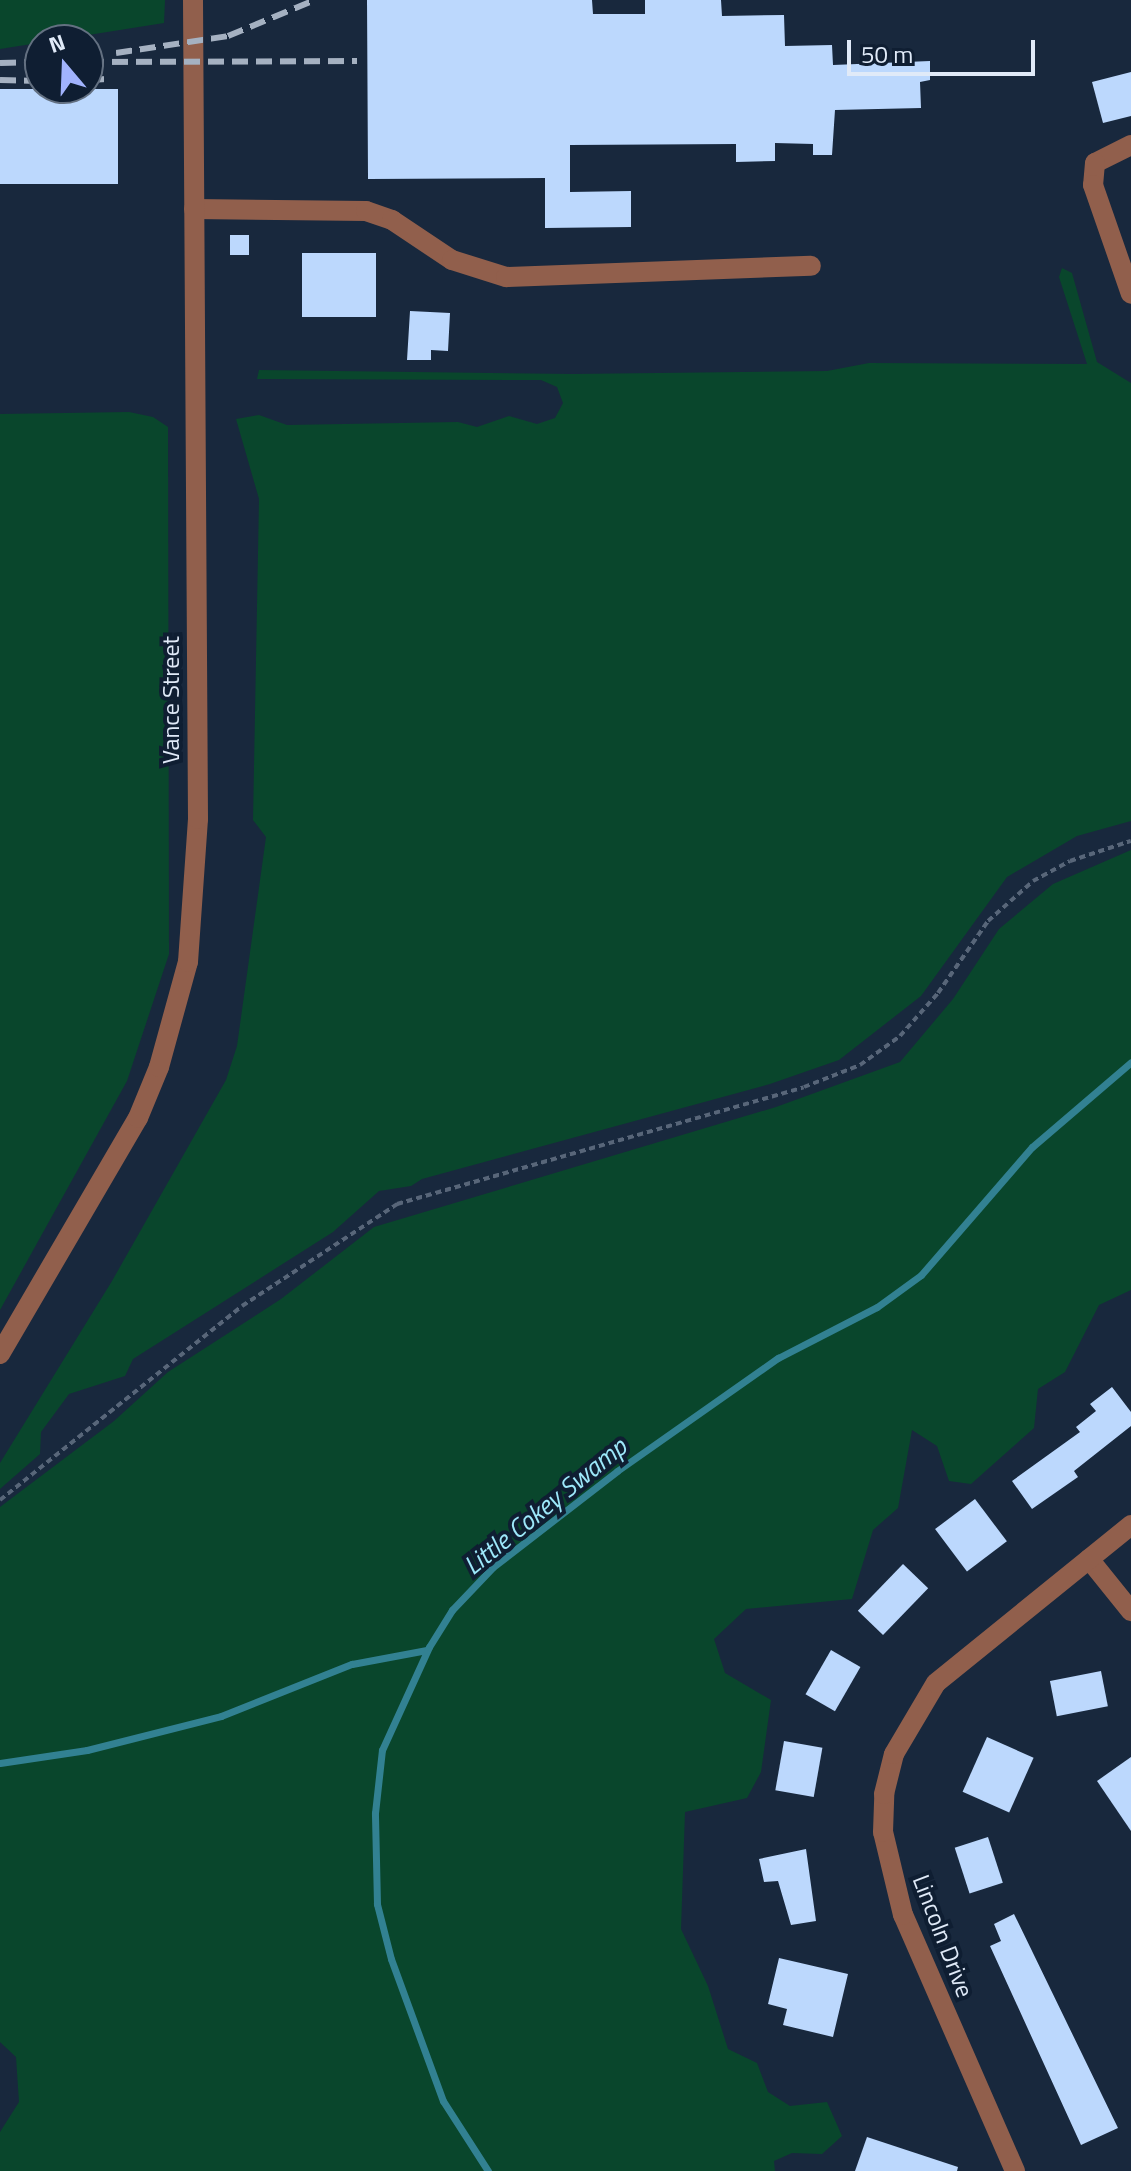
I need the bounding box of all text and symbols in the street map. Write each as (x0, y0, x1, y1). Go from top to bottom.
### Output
north arrow (24, 24, 104, 104)
scale bar (851, 24, 1039, 74)
text: N (44, 25, 70, 62)
text: 50 m (861, 36, 913, 72)
street label: Vance Street (157, 636, 185, 764)
water label: Little Cokey Swamp (457, 1431, 633, 1581)
street label: Lincoln Drive (906, 1871, 980, 2001)

